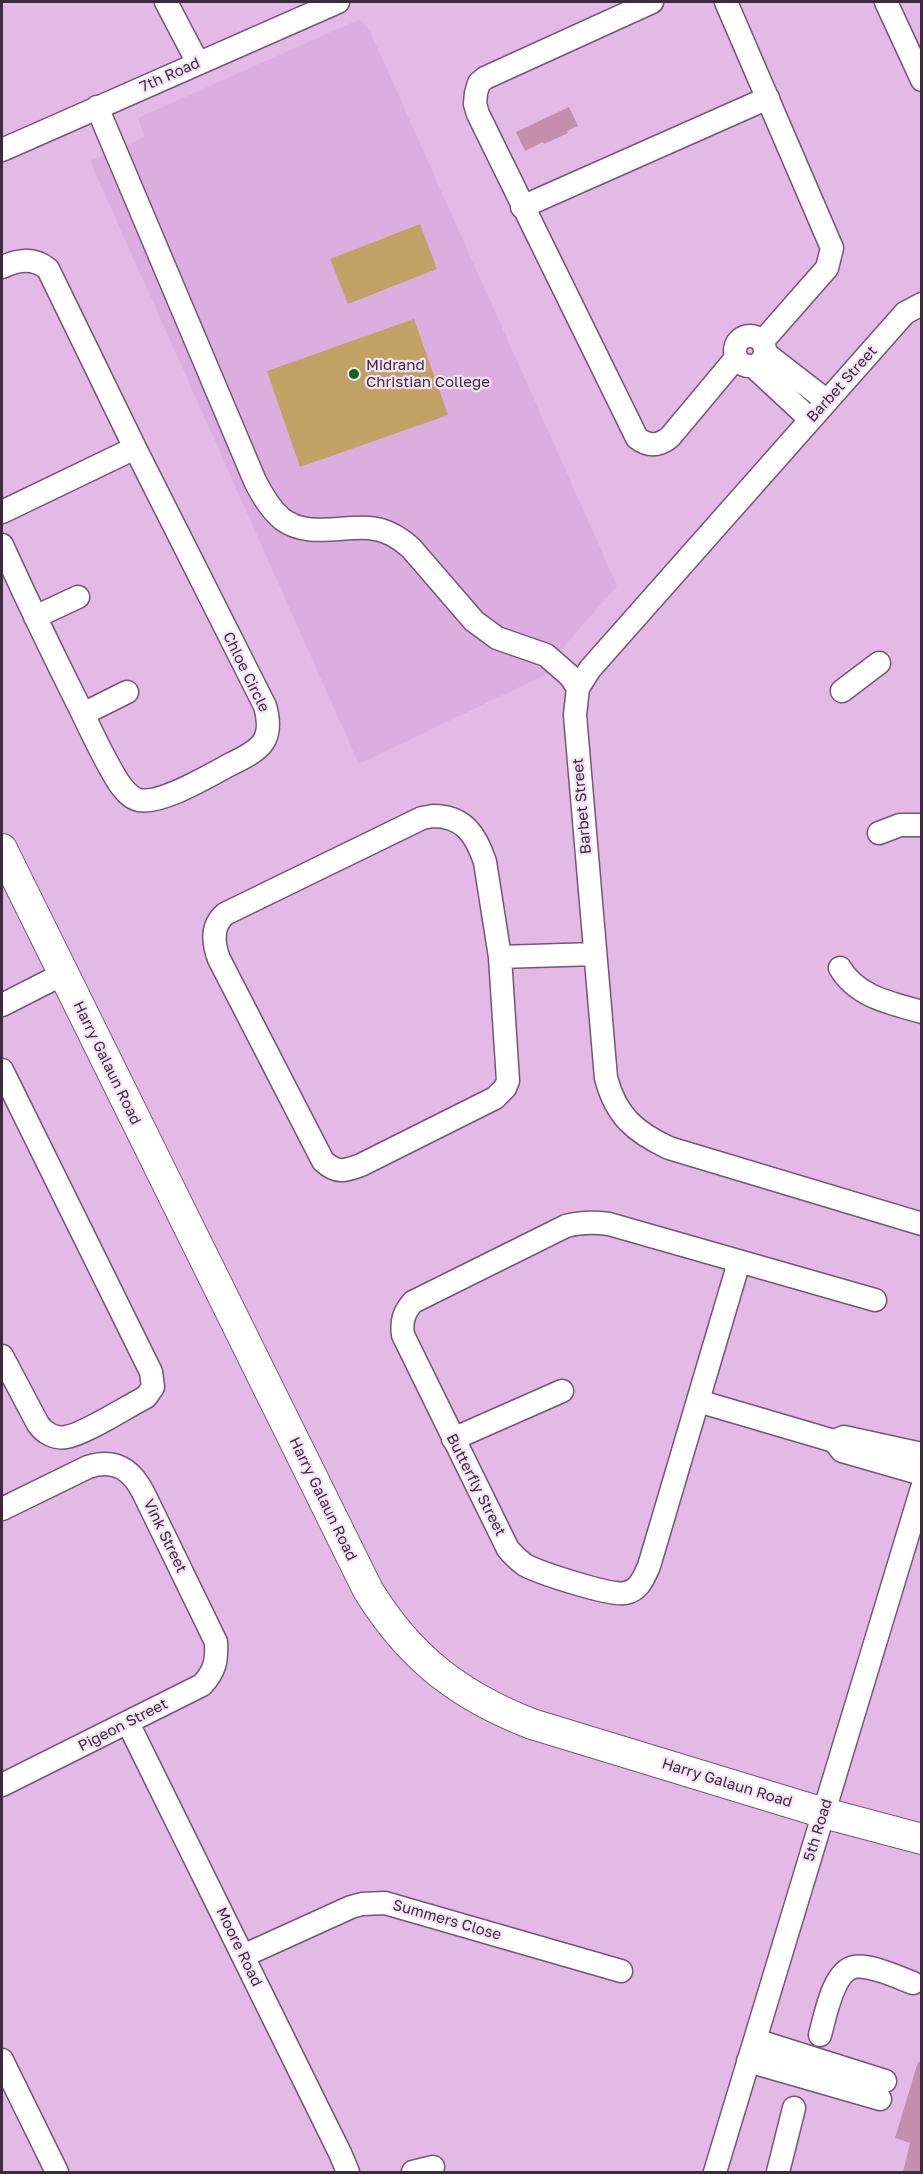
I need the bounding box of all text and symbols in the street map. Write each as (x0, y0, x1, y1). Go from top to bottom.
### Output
street label: 7th Road (137, 54, 203, 96)
street label: Barbet Street (803, 342, 881, 426)
place label: Midrand Christian College (366, 356, 490, 391)
marker: Midrand Christian College (347, 367, 361, 381)
street label: Chloe Circle (219, 629, 273, 715)
street label: Barbet Street (569, 757, 595, 855)
street label: Harry Galaun Road (69, 998, 145, 1128)
street label: Butterfly Street (442, 1431, 510, 1539)
street label: Harry Galaun Road (285, 1434, 361, 1564)
street label: Vink Street (139, 1496, 191, 1576)
street label: Pigeon Street (75, 1695, 171, 1755)
street label: Harry Galaun Road (660, 1755, 794, 1811)
street label: 5th Road (800, 1797, 836, 1863)
street label: Summers Close (391, 1896, 503, 1944)
street label: Moore Road (212, 1904, 266, 1990)

